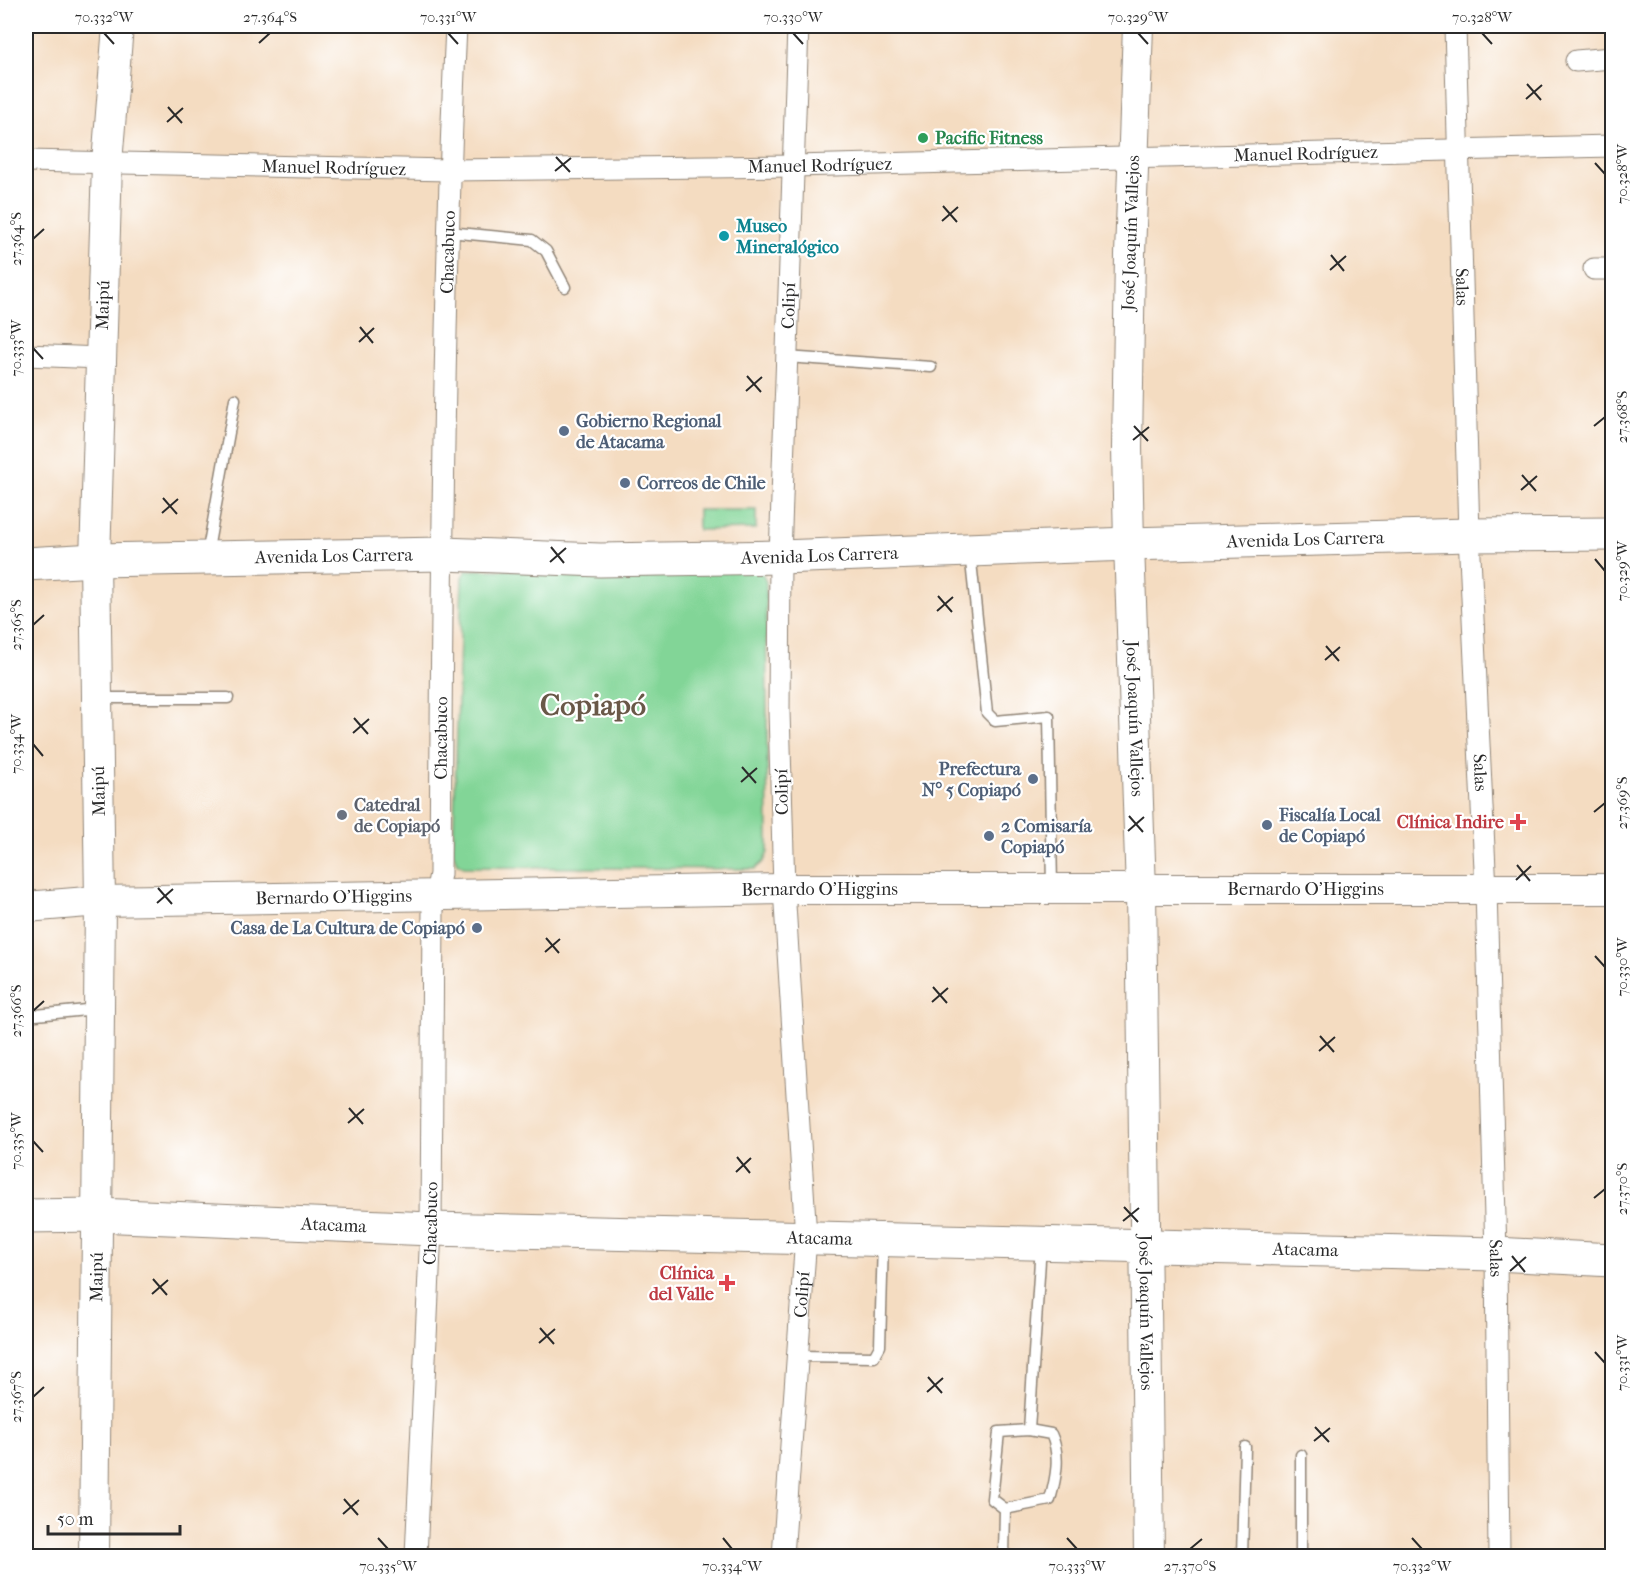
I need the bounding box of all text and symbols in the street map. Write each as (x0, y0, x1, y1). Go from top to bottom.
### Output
text: 70.332°W (75, 8, 135, 26)
text: 27.364°S (243, 8, 297, 26)
text: 70.331°W (420, 8, 477, 26)
text: 70.330°W (763, 8, 824, 26)
text: 70.329°W (1108, 8, 1169, 26)
text: 70.328°W (1452, 8, 1513, 26)
place label: Pacific Fitness (935, 128, 1043, 149)
marker: Pacific Fitness (916, 131, 930, 145)
street label: Manuel Rodríguez (1233, 141, 1378, 166)
text: 70.328°W (1613, 143, 1631, 204)
street label: Manuel Rodríguez (748, 153, 892, 177)
street label: José Joaquín Vallejos (1118, 154, 1144, 313)
street label: Manuel Rodríguez (261, 156, 406, 180)
street label: Chacabuco (436, 210, 460, 294)
text: 27.364°S (7, 212, 25, 266)
place label: Museo Mineralógico (735, 216, 839, 258)
marker: Museo Mineralógico (717, 229, 731, 243)
street label: Salas (1451, 268, 1473, 306)
street label: Maipú (91, 280, 114, 330)
street label: Colipí (777, 281, 800, 329)
text: 70.333°W (7, 318, 25, 377)
text: 27.368°S (1613, 390, 1631, 443)
place label: Gobierno Regional de Atacama (576, 411, 723, 453)
marker: Gobierno Regional de Atacama (557, 424, 571, 438)
place label: Correos de Chile (637, 473, 766, 494)
marker: Correos de Chile (618, 476, 632, 490)
street label: Avenida Los Carrera (1225, 527, 1385, 552)
text: 70.329°W (1613, 540, 1631, 601)
street label: Avenida Los Carrera (740, 542, 900, 568)
street label: Avenida Los Carrera (254, 544, 414, 568)
text: 27.365°S (7, 599, 25, 651)
street label: José Joaquín Vallejos (1122, 638, 1148, 797)
district label: Copiapó (540, 688, 646, 723)
street label: Chacabuco (430, 696, 452, 780)
text: 70.334°W (7, 713, 25, 774)
street label: Salas (1469, 753, 1492, 792)
place label: Prefectura N° 5 Copiapó (922, 759, 1022, 801)
street label: Maipú (88, 766, 110, 816)
street label: Colipí (771, 768, 793, 815)
marker: Prefectura N° 5 Copiapó (1026, 772, 1040, 786)
text: 27.369°S (1613, 776, 1631, 829)
place label: Catedral de Copiapó (354, 795, 440, 837)
place label: Fiscalía Local de Copiapó (1278, 805, 1382, 847)
marker: Catedral de Copiapó (335, 808, 349, 822)
place label: Clínica Indire (1397, 812, 1504, 833)
marker: Clínica Indire (1509, 813, 1527, 831)
place label: 2 Comisaría Copiapó (1001, 816, 1093, 858)
marker: Fiscalía Local de Copiapó (1260, 818, 1274, 832)
marker: 2 Comisaría Copiapó (982, 829, 996, 843)
street label: Bernardo O'Higgins (741, 879, 898, 900)
street label: Bernardo O'Higgins (1227, 879, 1384, 900)
street label: Bernardo O'Higgins (255, 885, 413, 909)
place label: Casa de La Cultura de Copiapó (230, 918, 465, 939)
marker: Casa de La Cultura de Copiapó (470, 921, 484, 935)
text: 70.330°W (1613, 936, 1631, 997)
text: 27.366°S (7, 984, 25, 1038)
text: 70.335°W (7, 1111, 25, 1170)
text: 27.370°S (1613, 1163, 1631, 1215)
street label: Chacabuco (419, 1182, 442, 1265)
street label: Atacama (299, 1213, 368, 1237)
street label: Atacama (785, 1227, 853, 1249)
street label: José Joaquín Vallejos (1135, 1232, 1158, 1391)
street label: Atacama (1271, 1238, 1339, 1261)
street label: Salas (1485, 1239, 1507, 1278)
street label: Maipú (86, 1252, 107, 1302)
place label: Clínica del Valle (649, 1263, 715, 1305)
street label: Colipí (790, 1270, 814, 1319)
marker: Clínica del Valle (718, 1274, 736, 1292)
text: 70.331°W (1613, 1334, 1631, 1391)
text: 27.367°S (7, 1371, 25, 1423)
scale bar (48, 1498, 180, 1536)
text: 50 m (57, 1509, 94, 1530)
text: 70.335°W (359, 1557, 418, 1575)
text: 70.334°W (702, 1557, 763, 1575)
text: 70.333°W (1049, 1557, 1107, 1575)
text: 27.370°S (1164, 1557, 1216, 1575)
text: 70.332°W (1393, 1557, 1453, 1575)

